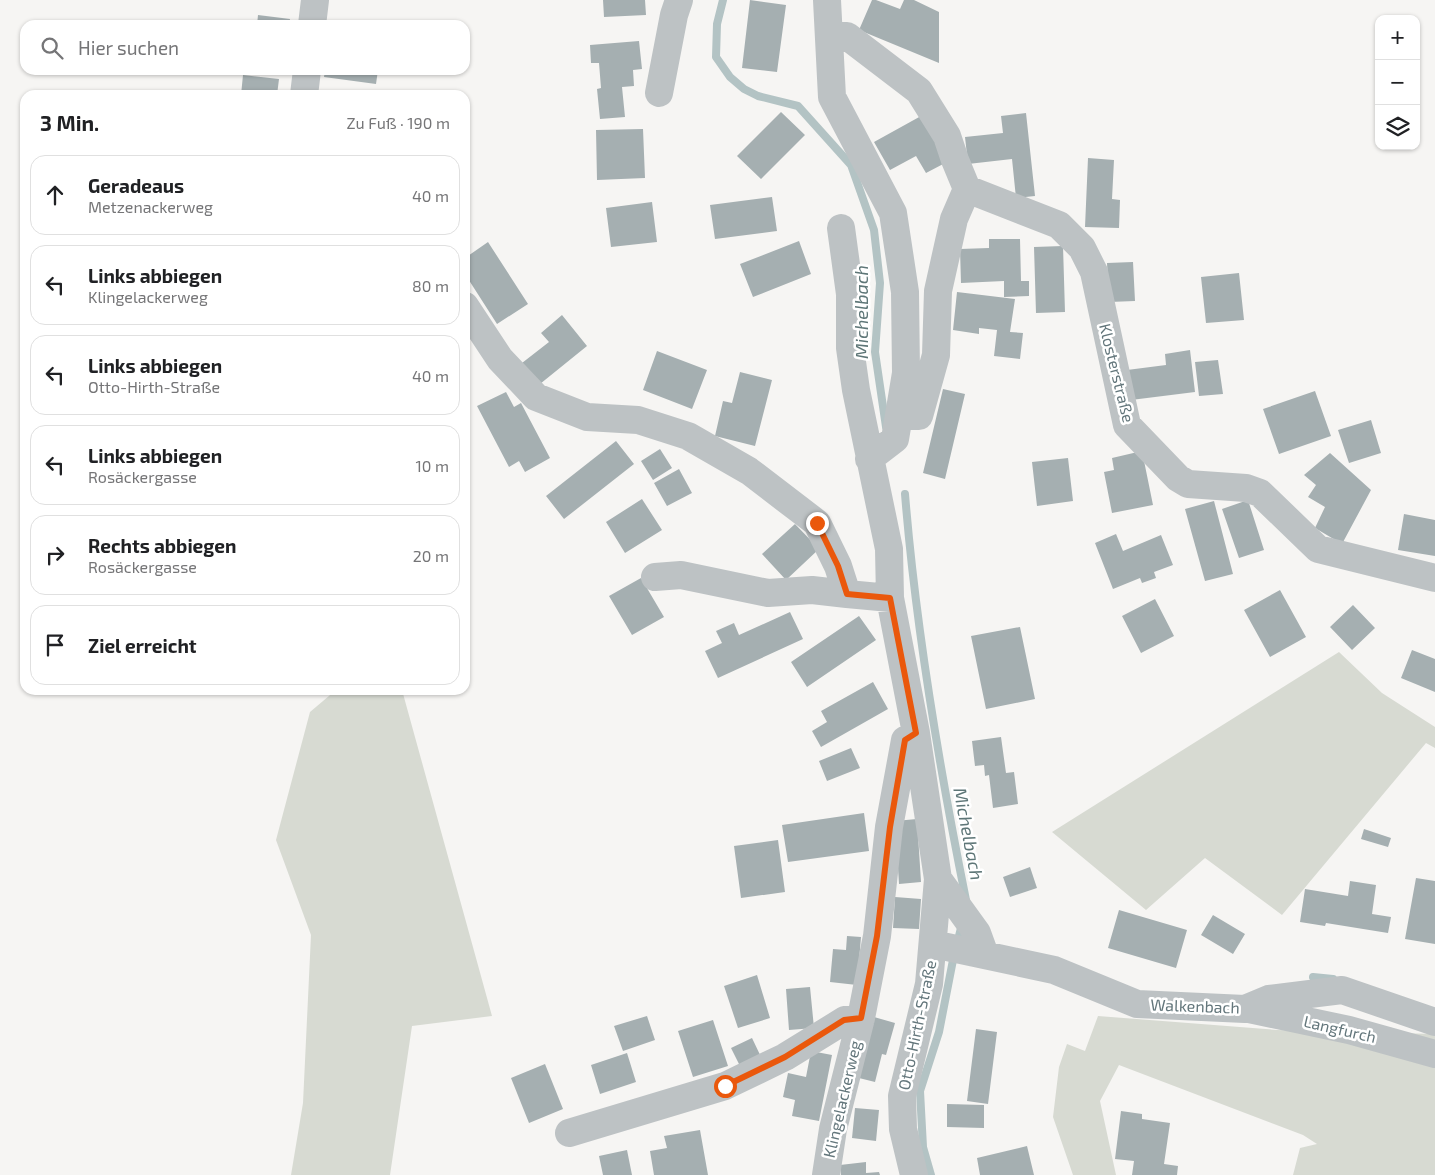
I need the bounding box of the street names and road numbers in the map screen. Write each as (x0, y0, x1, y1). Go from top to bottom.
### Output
street label: Klosterstraße (1096, 321, 1139, 424)
street label: Otto-Hirth-Straße (893, 958, 940, 1092)
street label: Walkenbach (1150, 994, 1240, 1017)
street label: Langfurch (1302, 1011, 1378, 1046)
street label: Klingelackerweg (819, 1038, 864, 1159)

